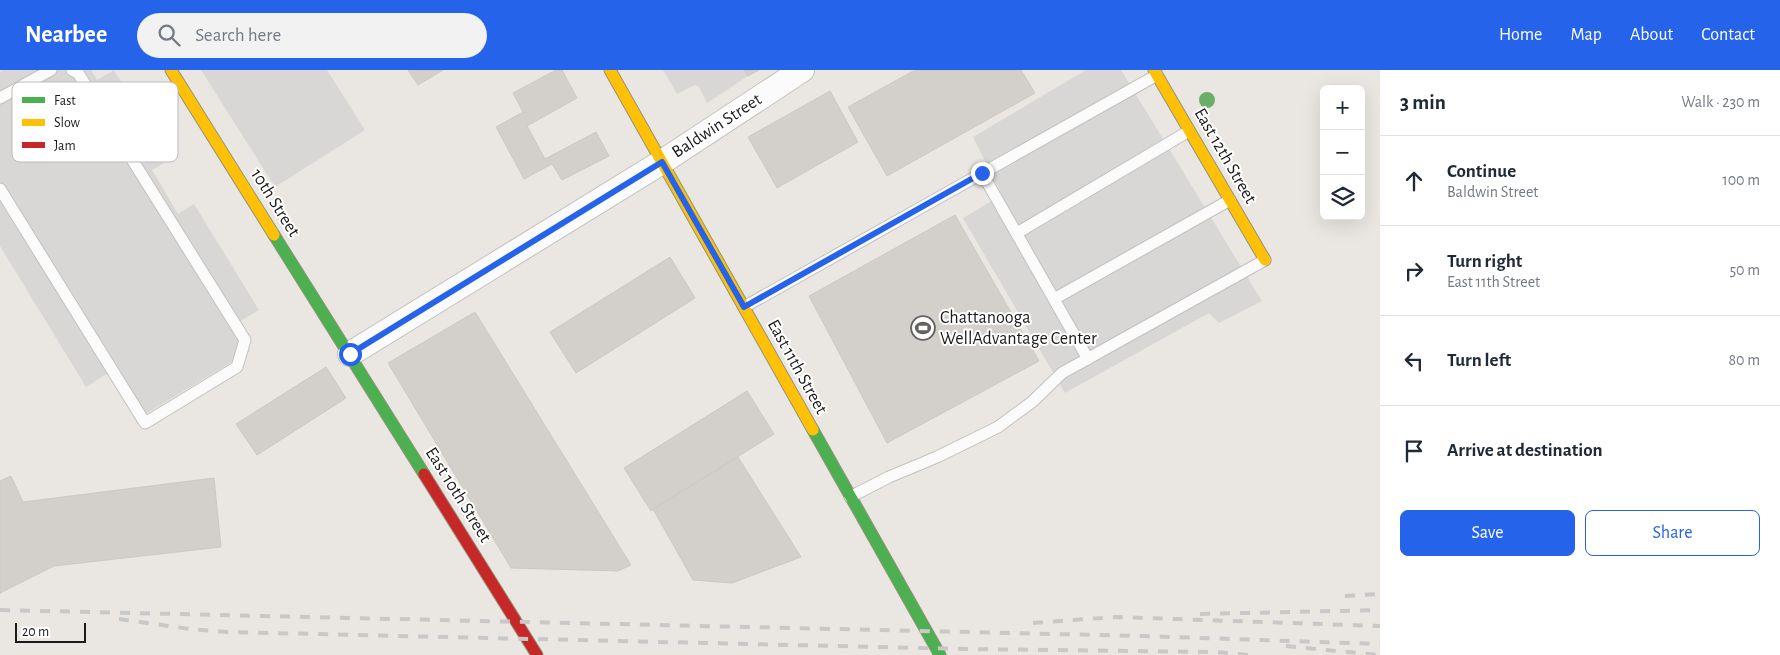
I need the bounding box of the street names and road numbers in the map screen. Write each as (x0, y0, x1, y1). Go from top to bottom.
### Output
street label: Baldwin Street (669, 90, 765, 162)
street label: East 12th Street (1190, 105, 1260, 207)
street label: 10th Street (247, 166, 303, 240)
street label: East 11th Street (764, 317, 830, 417)
street label: East 10th Street (422, 444, 494, 546)

